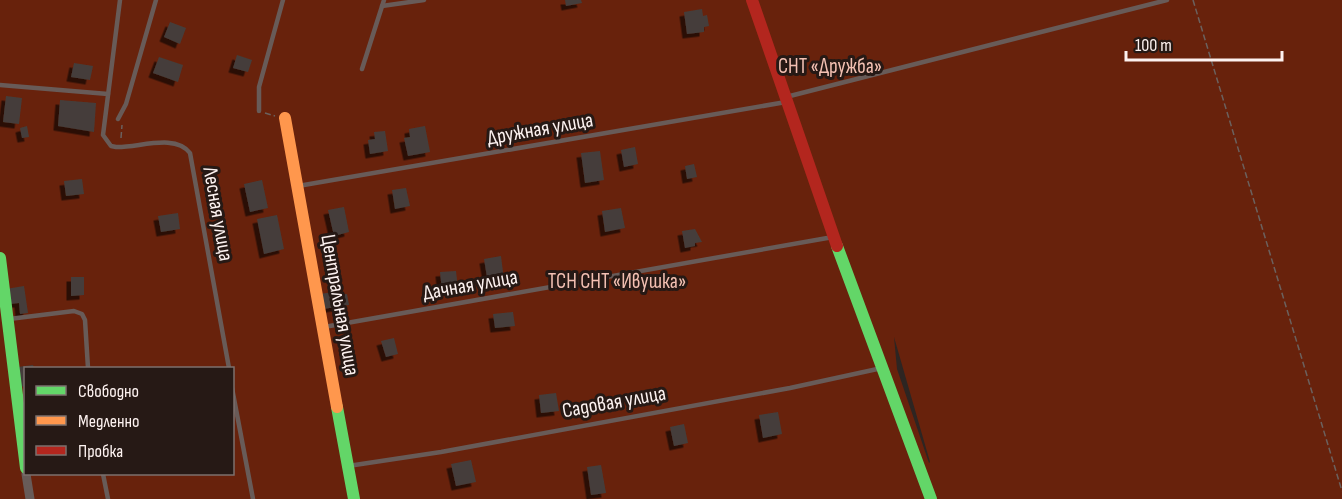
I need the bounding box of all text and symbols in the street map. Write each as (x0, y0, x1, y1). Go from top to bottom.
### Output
scale bar (1126, 24, 1282, 62)
text: 100 m (1135, 35, 1172, 56)
park label: СНТ «Дружба» (778, 54, 882, 79)
street label: Дружная улица (485, 107, 595, 151)
street label: Лесная улица (197, 164, 239, 263)
street label: Центральная улица (315, 232, 365, 378)
street label: Дачная улица (421, 264, 519, 306)
park label: ТСН СНТ «Ивушка» (548, 269, 686, 294)
legend (24, 367, 234, 475)
text: Свободно (78, 381, 139, 402)
street label: Садовая улица (560, 381, 668, 423)
text: Медленно (78, 411, 140, 432)
text: Пробка (78, 441, 123, 462)

